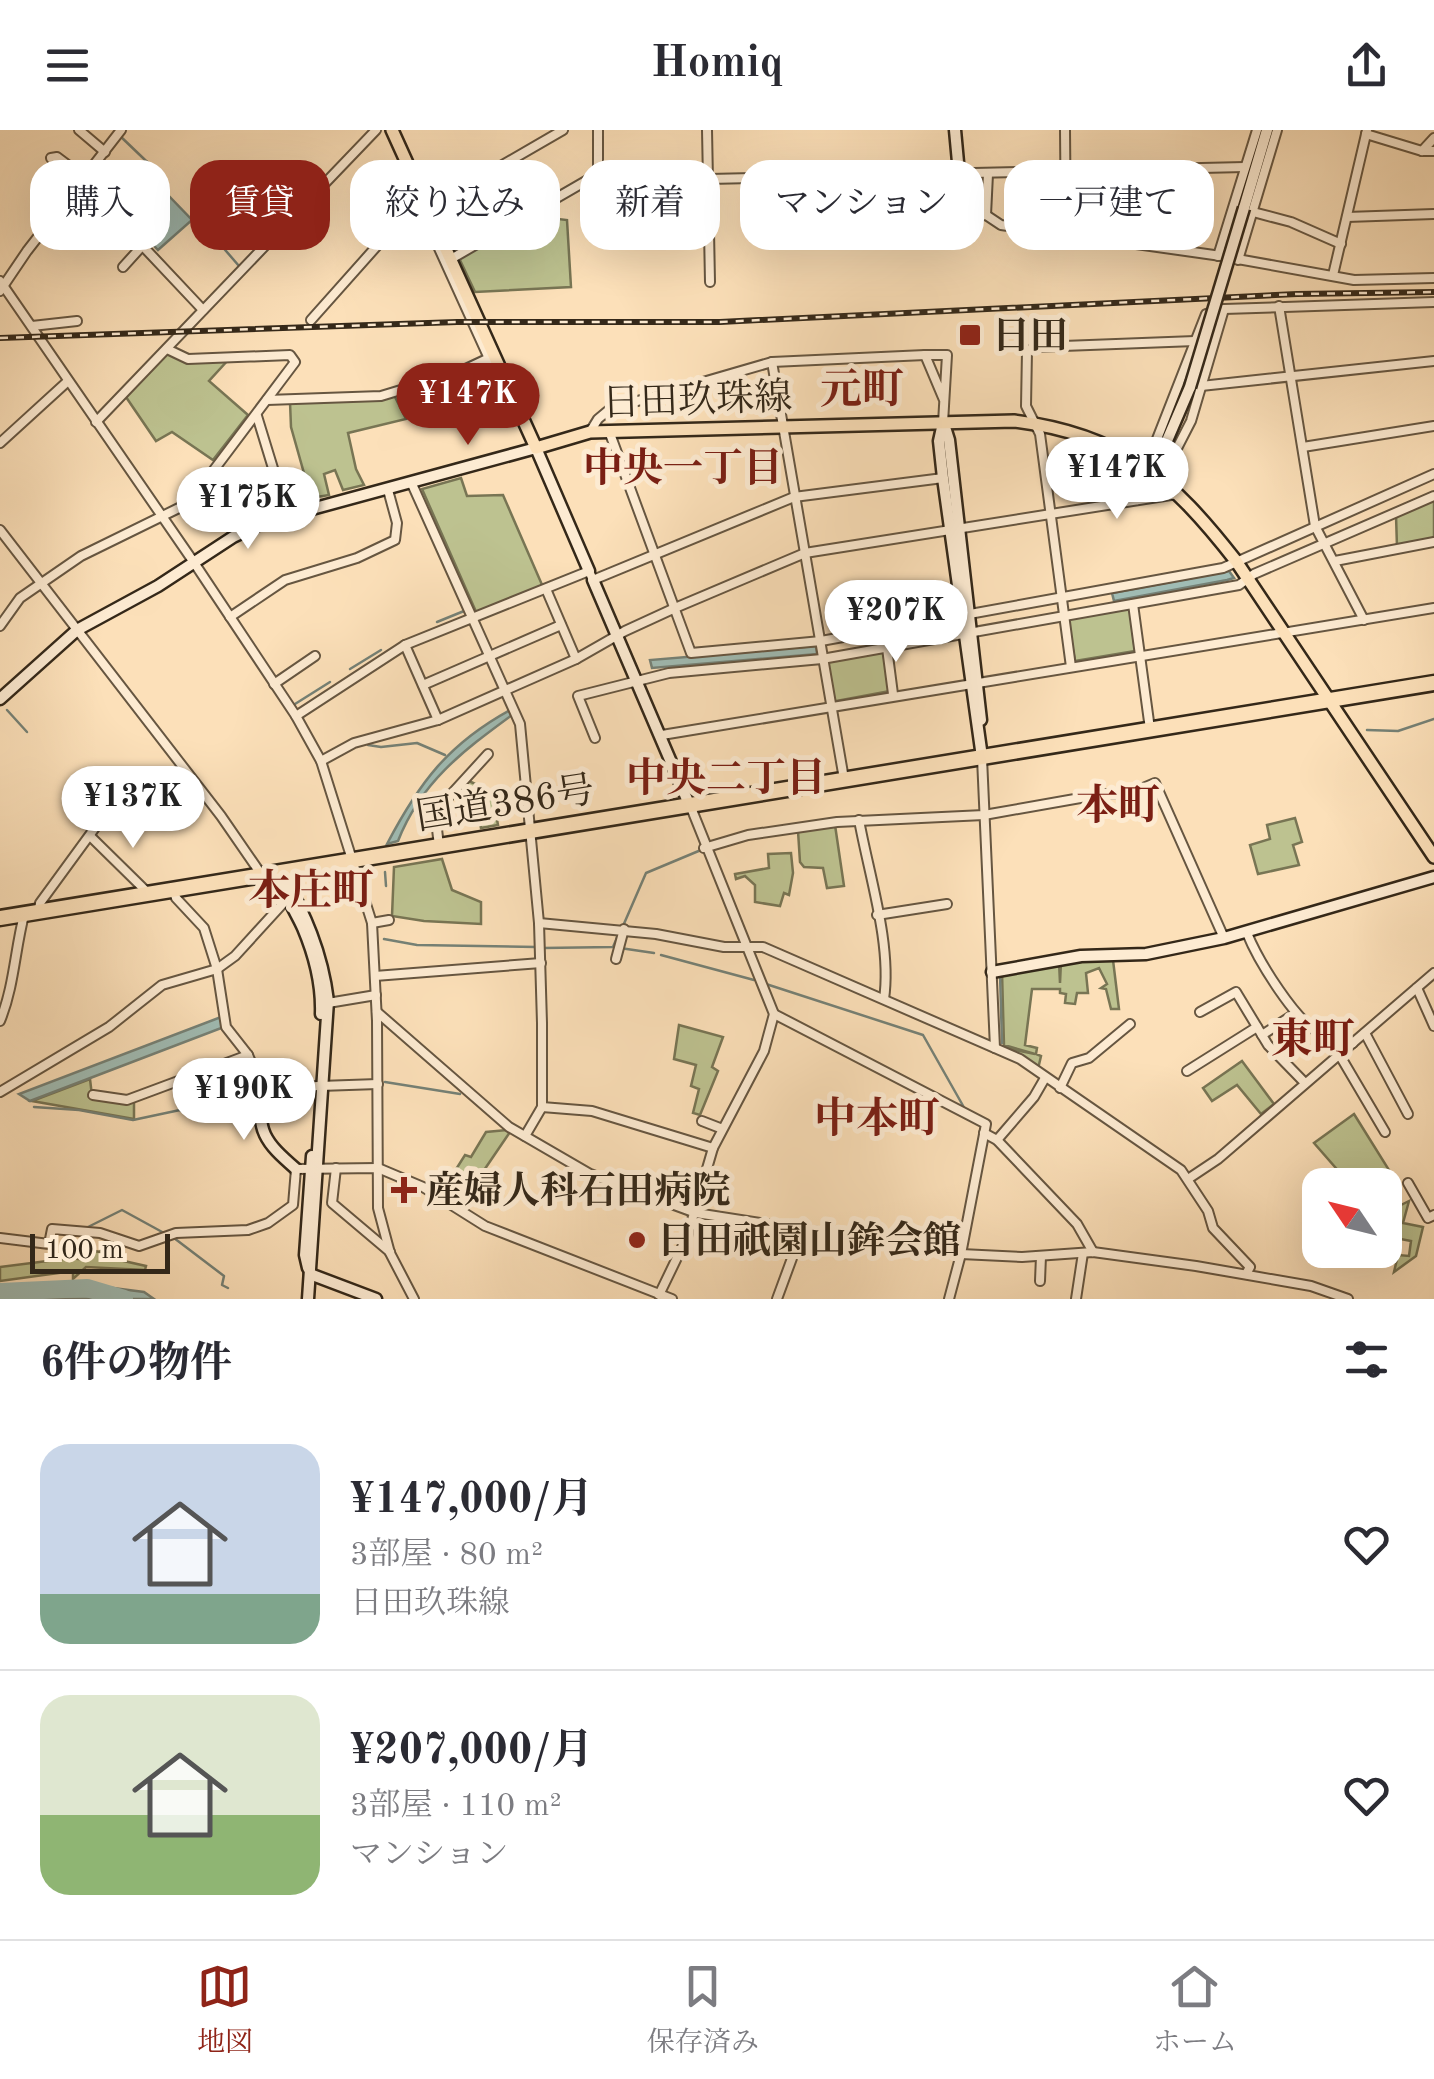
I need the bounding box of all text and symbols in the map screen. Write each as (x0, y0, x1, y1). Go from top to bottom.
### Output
icon: menu (40, 38, 95, 93)
icon: share (1339, 38, 1394, 93)
text: Homiq (651, 42, 783, 87)
chip: 購入 (30, 160, 170, 250)
chip: 賃貸 (190, 160, 330, 250)
chip: 絞り込み (350, 160, 560, 250)
chip: 新着 (580, 160, 720, 250)
chip: マンション (740, 160, 984, 250)
chip: 一戸建て (1004, 160, 1214, 250)
place label: 日田 (992, 317, 1068, 357)
marker: 日田 (957, 322, 983, 348)
pin: ¥147K (398, 363, 538, 448)
district label: 元町 (820, 368, 904, 413)
street label: 日田玖珠線 (601, 376, 793, 424)
text: ¥147K (419, 379, 517, 411)
pin: ¥147K (1047, 437, 1187, 522)
district label: 中央一丁目 (583, 447, 783, 491)
text: ¥147K (1068, 453, 1166, 485)
pin: ¥175K (178, 467, 318, 552)
text: ¥175K (199, 483, 297, 515)
pin: ¥207K (826, 580, 966, 665)
text: ¥207K (847, 596, 945, 628)
district label: 中央二丁目 (626, 757, 826, 801)
pin: ¥137K (63, 766, 203, 851)
street label: 国道386号 (413, 769, 597, 838)
text: ¥137K (84, 782, 182, 814)
district label: 本町 (1076, 783, 1160, 829)
district label: 本庄町 (248, 868, 374, 914)
district label: 東町 (1271, 1017, 1355, 1063)
pin: ¥190K (174, 1058, 314, 1143)
text: ¥190K (195, 1074, 293, 1106)
district label: 中本町 (814, 1096, 940, 1142)
north arrow (1302, 1168, 1402, 1268)
map controls (1302, 1168, 1402, 1268)
place label: 産婦人科石田病院 (426, 1170, 730, 1212)
marker: 産婦人科石田病院 (391, 1177, 417, 1203)
place label: 日田祇園山鉾会館 (657, 1220, 961, 1262)
scale bar (30, 1229, 170, 1274)
marker: 日田祇園山鉾会館 (626, 1229, 648, 1251)
text: 100 m (45, 1237, 124, 1265)
icon: filters (1339, 1332, 1394, 1387)
text: 6件の物件 (40, 1344, 232, 1386)
text: ¥147,000/月 (350, 1480, 593, 1522)
icon: home (120, 1484, 240, 1604)
icon: heart (1339, 1517, 1394, 1572)
text: 3部屋 · 80 m² (350, 1540, 543, 1572)
text: 日田玖珠線 (350, 1589, 510, 1621)
text: ¥207,000/月 (350, 1731, 593, 1773)
icon: home (120, 1735, 240, 1855)
icon: heart (1339, 1768, 1394, 1823)
text: 3部屋 · 110 m² (350, 1791, 562, 1823)
text: マンション (350, 1840, 509, 1872)
tab: 地図 (197, 1959, 253, 2062)
tab: 保存済み (647, 1959, 759, 2062)
tab: ホーム (1153, 1959, 1237, 2062)

